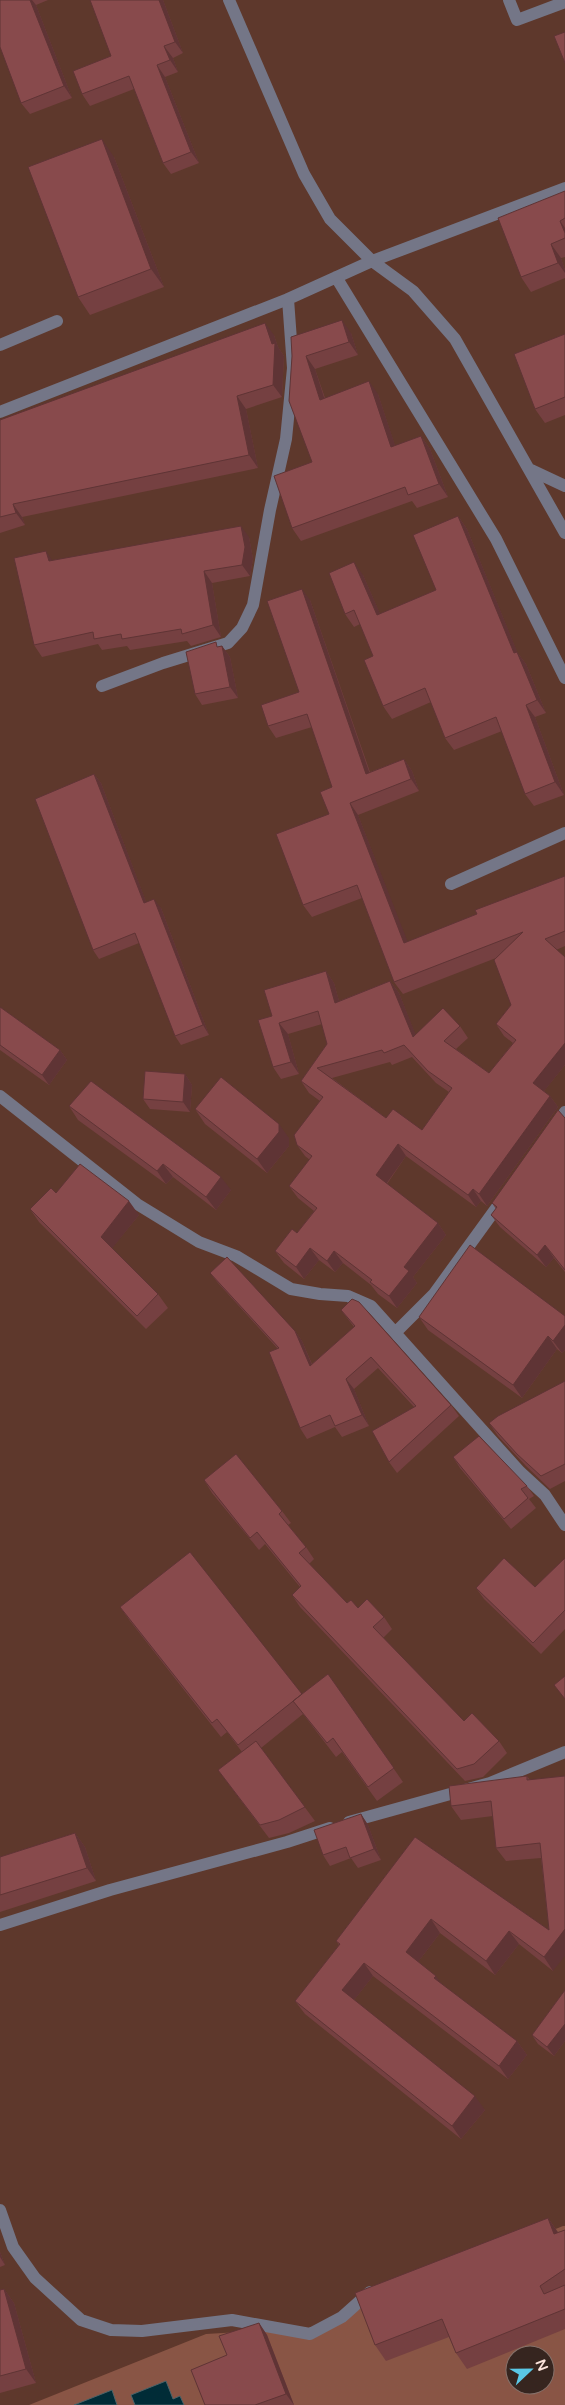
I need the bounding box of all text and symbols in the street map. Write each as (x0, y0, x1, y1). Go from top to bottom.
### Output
north arrow (505, 2345, 555, 2395)
text: N (532, 2357, 552, 2374)

